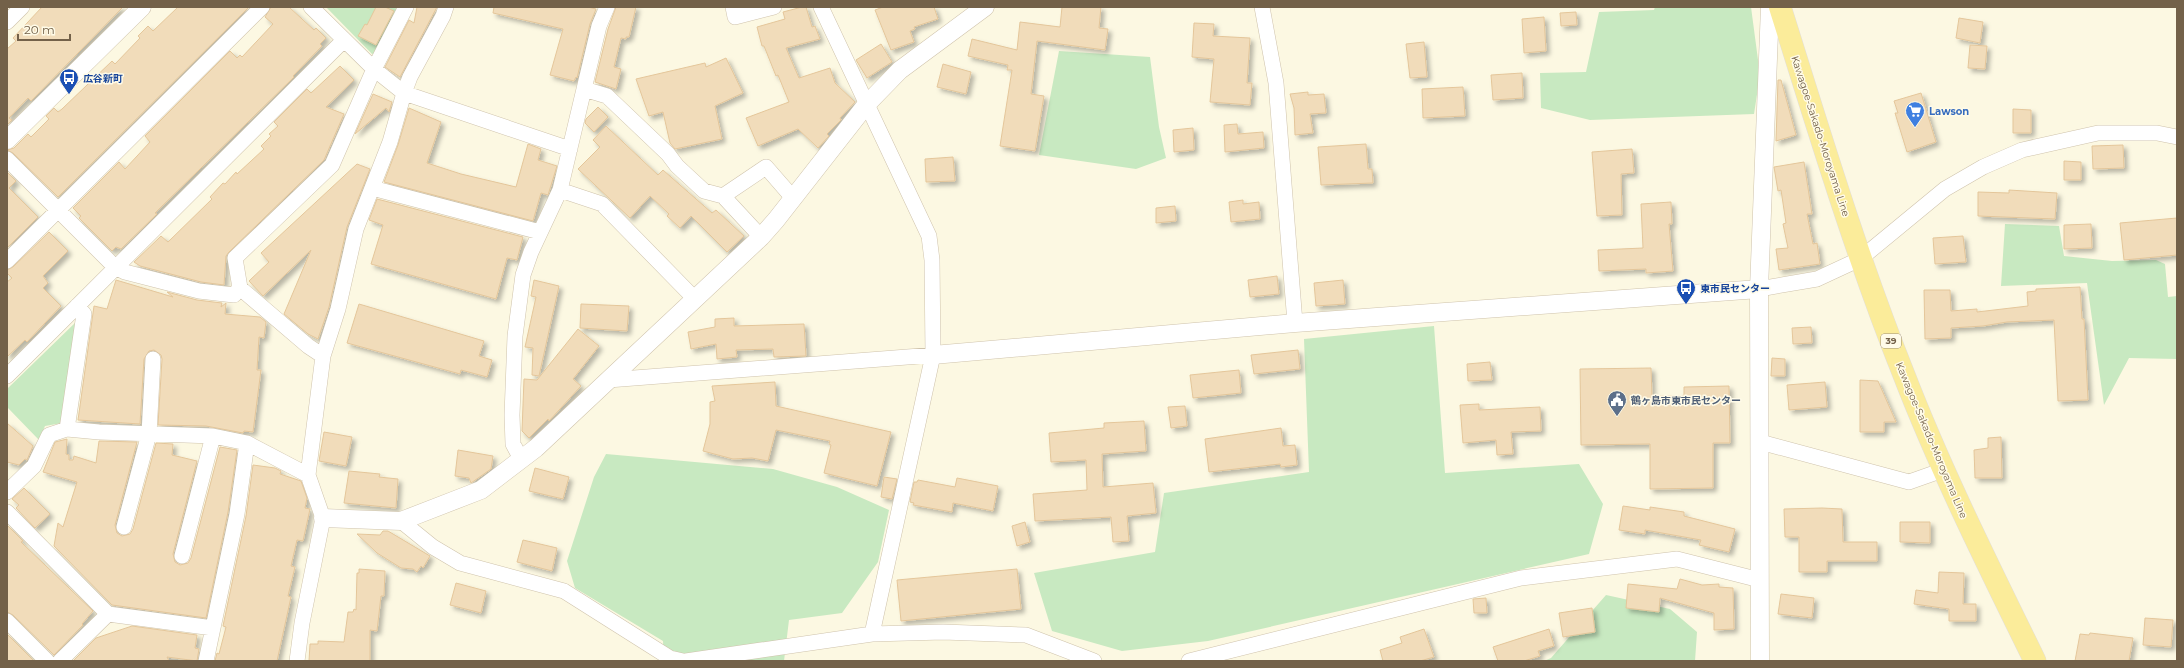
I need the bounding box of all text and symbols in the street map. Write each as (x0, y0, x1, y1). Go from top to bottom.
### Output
scale bar (18, 16, 70, 42)
text: 20 m (24, 22, 55, 37)
street label: Kawagoe-Sakado-Moroyama Line (1788, 54, 1853, 218)
bus stop icon: 広谷新町 (58, 67, 80, 95)
place label: 広谷新町 (83, 72, 123, 85)
supermarket icon: Lawson (1904, 100, 1926, 128)
place label: Lawson (1929, 105, 1969, 118)
bus stop icon: 東市民センター (1675, 277, 1697, 305)
place label: 東市民センター (1700, 282, 1770, 295)
road number: 39 (1881, 334, 1901, 348)
street label: Kawagoe-Sakado-Moroyama Line (1893, 360, 1970, 520)
public building icon: 鶴ヶ島市東市民センター (1606, 389, 1628, 417)
place label: 鶴ヶ島市東市民センター (1630, 394, 1741, 407)

